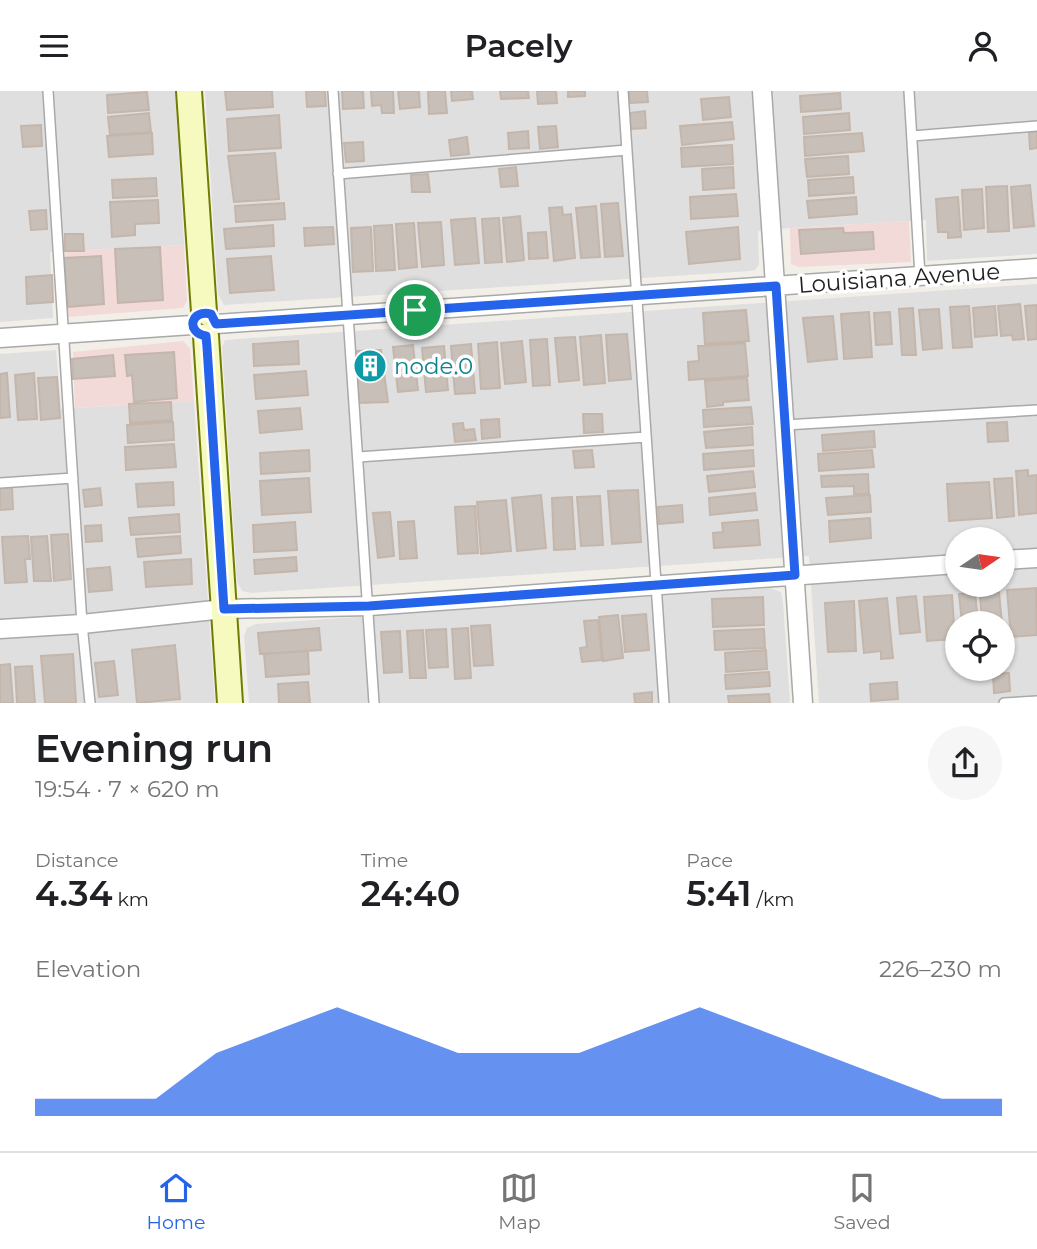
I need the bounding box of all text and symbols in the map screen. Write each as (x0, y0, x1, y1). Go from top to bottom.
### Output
text: Pacely (464, 26, 573, 65)
icon: menu (35, 27, 73, 65)
icon: person (964, 27, 1002, 65)
street label: Louisiana Avenue (797, 257, 1001, 299)
pin (385, 280, 445, 340)
icon: arrive (396, 291, 434, 329)
building icon: node.0 (351, 347, 389, 385)
place label: node.0 (394, 352, 473, 380)
north arrow (945, 527, 1015, 597)
map controls (945, 527, 1015, 681)
button: locate (945, 611, 1015, 681)
text: Evening run (35, 725, 273, 772)
button: share (928, 726, 1002, 800)
text: 19:54 · 7 × 620 m (35, 775, 220, 803)
text: Distance (35, 849, 118, 872)
text: Time (361, 849, 408, 872)
text: Pace (686, 849, 733, 872)
text: 4.34 (35, 872, 113, 915)
text: 24:40 (361, 872, 460, 915)
text: 5:41 (686, 872, 752, 915)
text: km (113, 888, 149, 911)
text: /km (752, 888, 794, 911)
text: Elevation (35, 955, 141, 983)
text: 226–230 m (879, 955, 1002, 983)
tab: Home (146, 1169, 205, 1234)
tab: Map (498, 1169, 541, 1234)
tab: Saved (833, 1169, 891, 1234)

